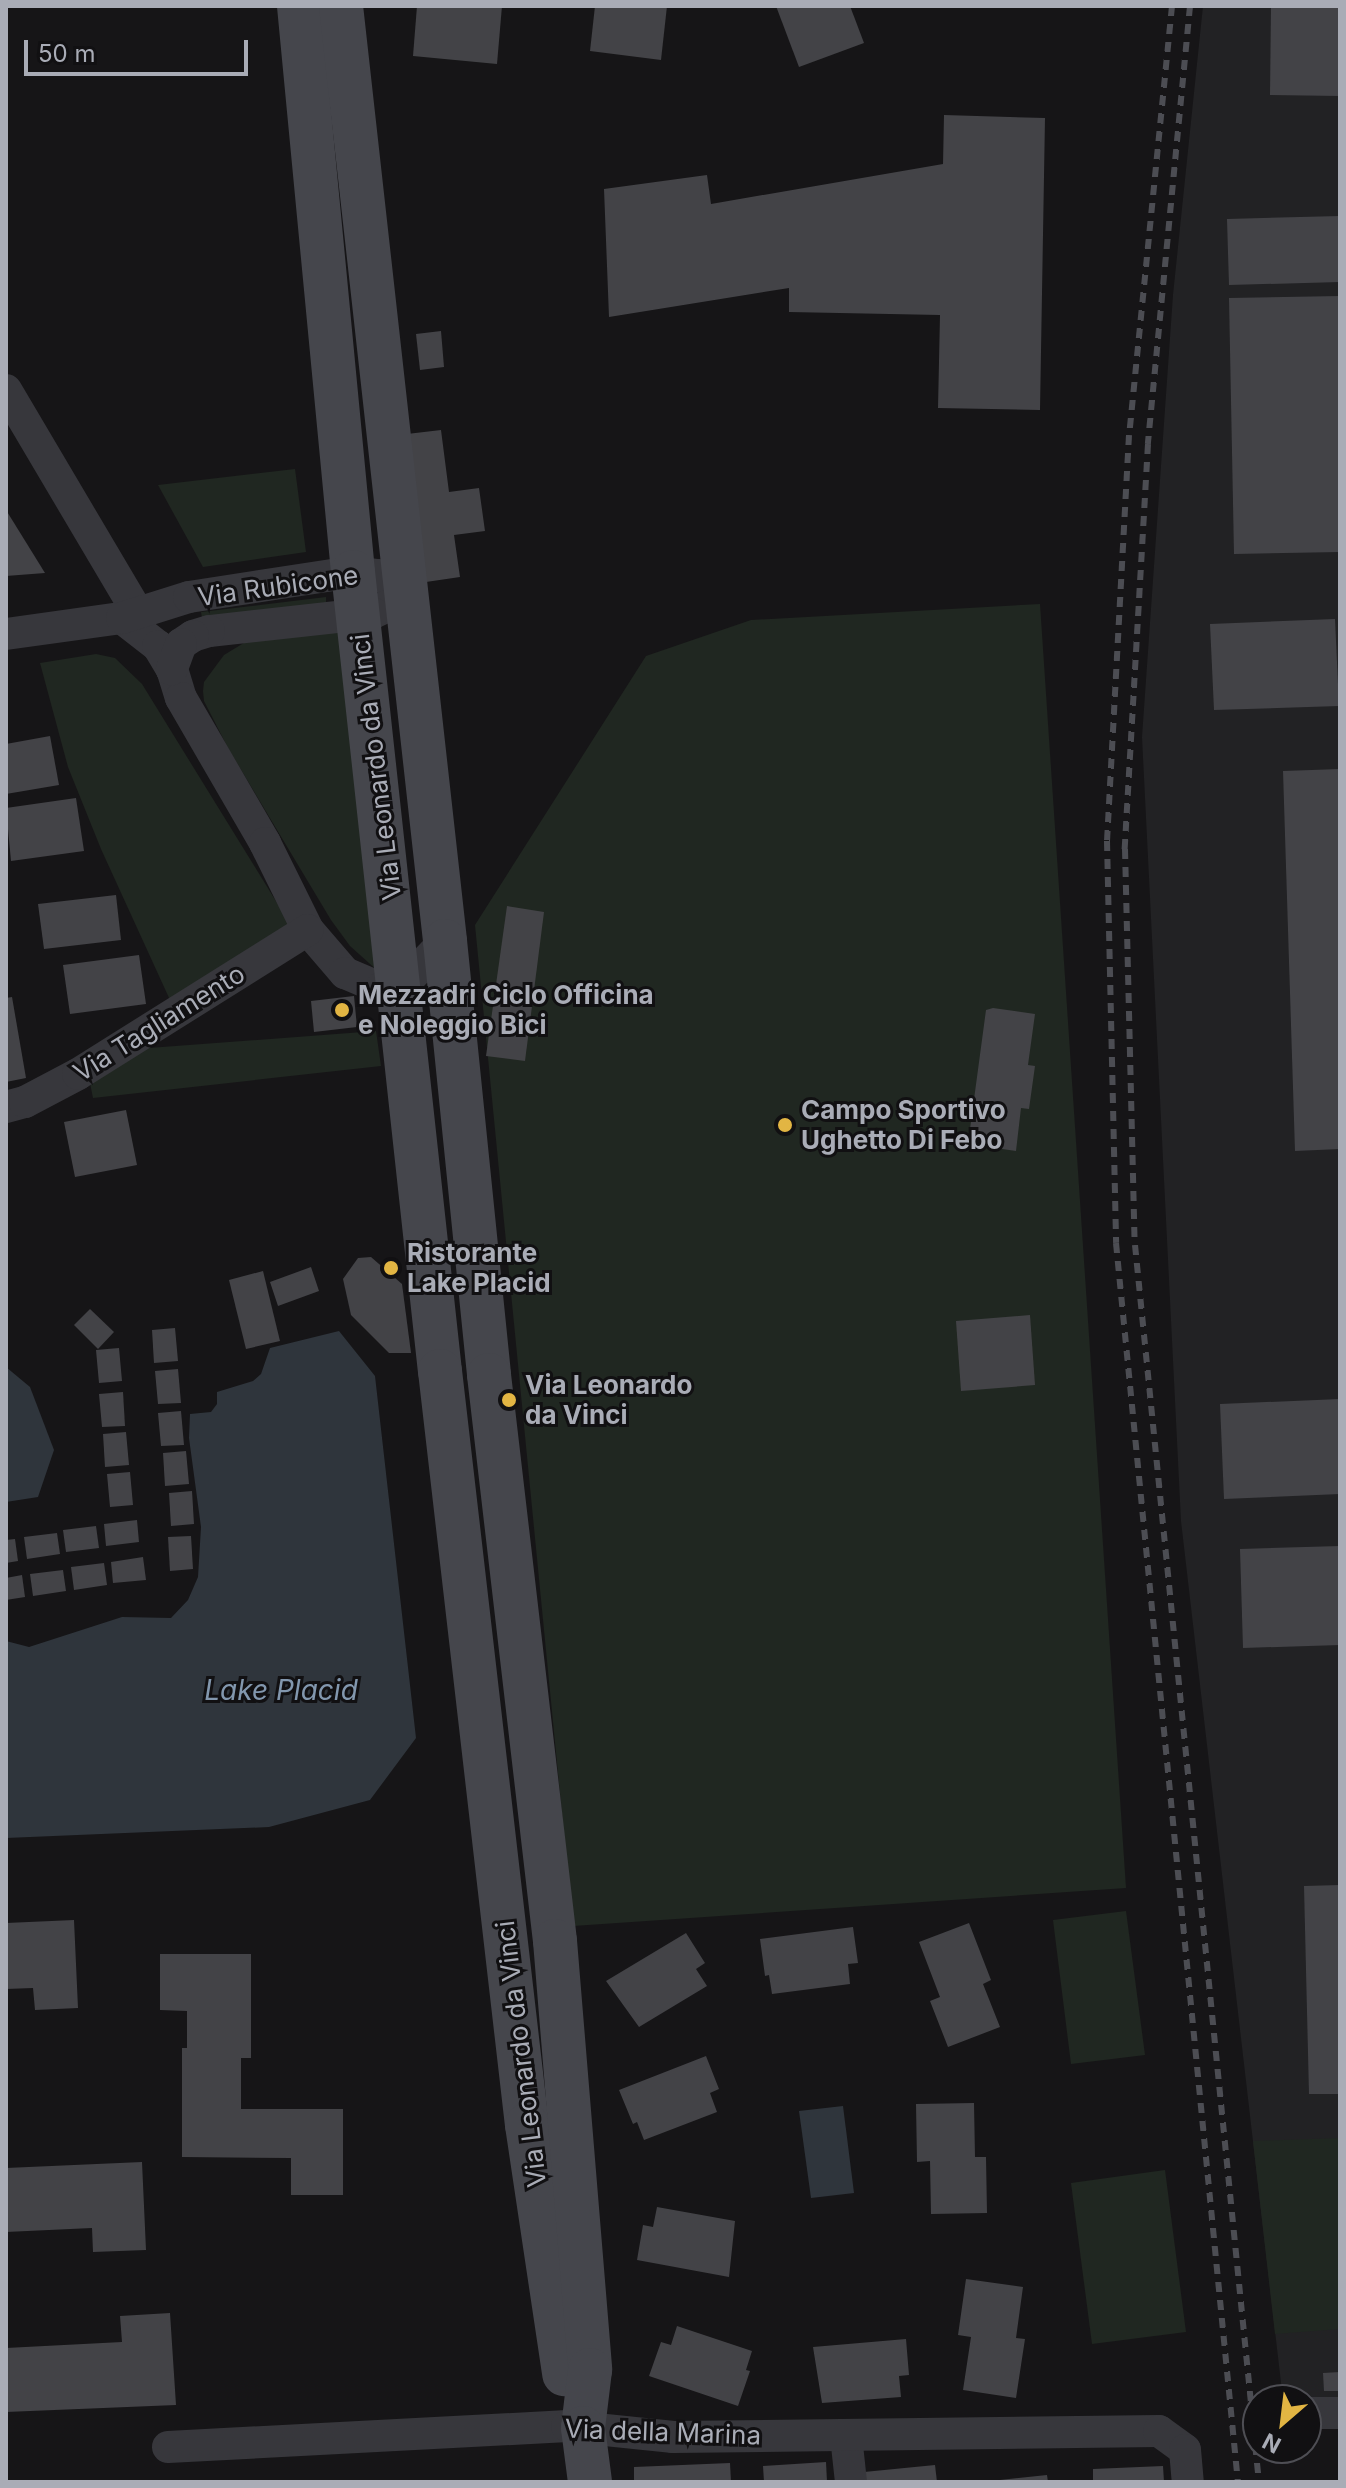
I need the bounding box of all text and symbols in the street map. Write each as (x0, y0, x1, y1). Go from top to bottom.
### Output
scale bar (28, 24, 252, 74)
text: 50 m (38, 39, 96, 68)
street label: Via Rubicone (196, 559, 360, 613)
street label: Via Leonardo da Vinci (344, 632, 408, 902)
street label: Via Tagliamento (68, 958, 250, 1088)
place label: Mezzadri Ciclo Officina e Noleggio Bici (358, 979, 654, 1040)
marker: Mezzadri Ciclo Officina e Noleggio Bici (333, 1001, 351, 1019)
place label: Campo Sportivo Ughetto Di Febo (801, 1094, 1006, 1156)
marker: Campo Sportivo Ughetto Di Febo (776, 1116, 794, 1134)
place label: Ristorante Lake Placid (407, 1237, 551, 1298)
marker: Ristorante Lake Placid (382, 1259, 400, 1277)
place label: Via Leonardo da Vinci (525, 1369, 692, 1430)
marker: Via Leonardo da Vinci (500, 1391, 518, 1409)
water label: Lake Placid (204, 1673, 358, 1707)
street label: Via Leonardo da Vinci (489, 1919, 553, 2189)
north arrow (1242, 2384, 1322, 2464)
street label: Via della Marina (564, 2413, 762, 2451)
text: N (1258, 2428, 1285, 2459)

